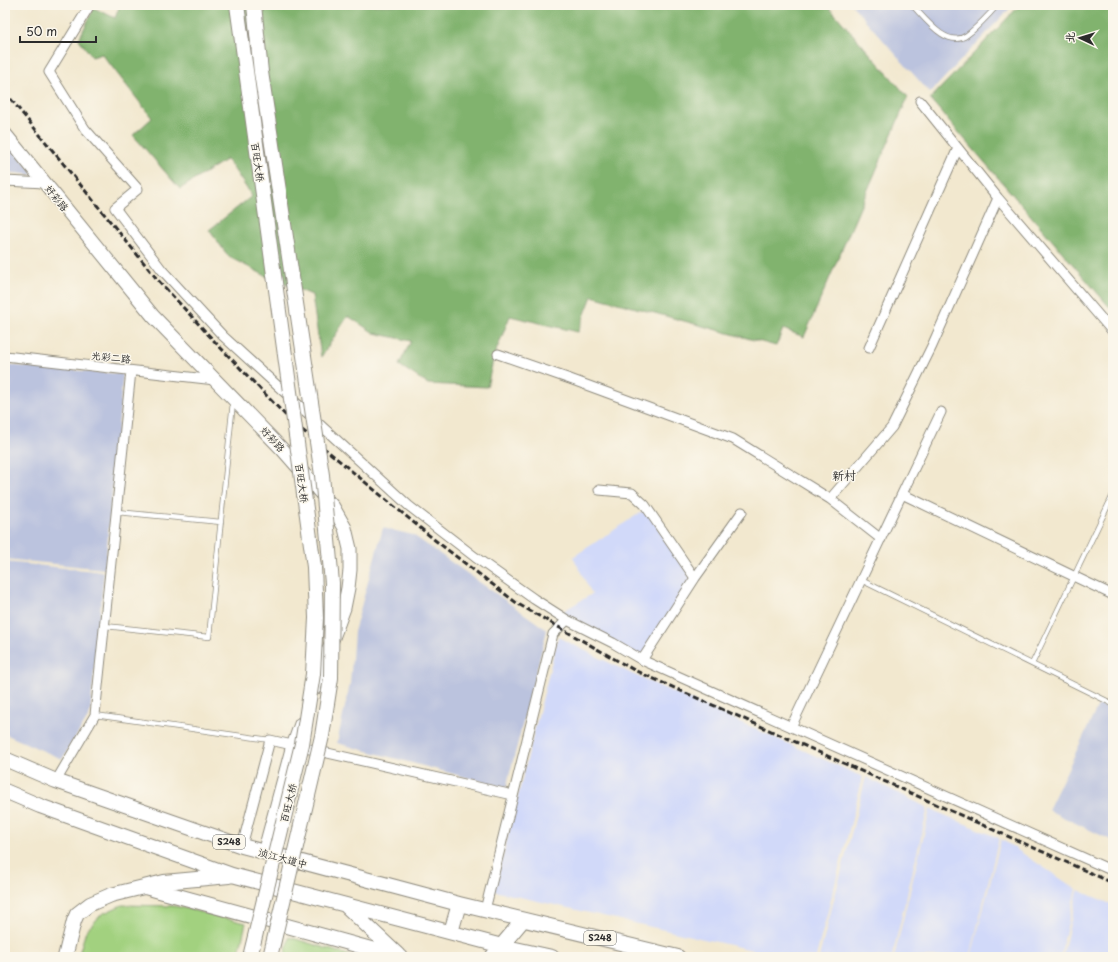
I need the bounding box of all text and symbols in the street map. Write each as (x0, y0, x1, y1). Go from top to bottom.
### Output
scale bar (20, 18, 96, 44)
north arrow (1060, 18, 1100, 58)
text: 50 m (26, 22, 57, 40)
text: 北 (1061, 31, 1078, 43)
street label: 百旺大桥 (248, 141, 269, 183)
street label: 好彩路 (42, 181, 73, 214)
street label: 光彩二路 (90, 347, 132, 366)
street label: 好彩路 (258, 423, 289, 455)
street label: 百旺大桥 (292, 462, 313, 504)
district label: 新村 (832, 466, 856, 484)
street label: 百旺大桥 (275, 782, 300, 824)
road number: S248 (213, 835, 245, 849)
street label: 浈江大道中 (257, 844, 309, 871)
road number: S248 (584, 931, 616, 945)

